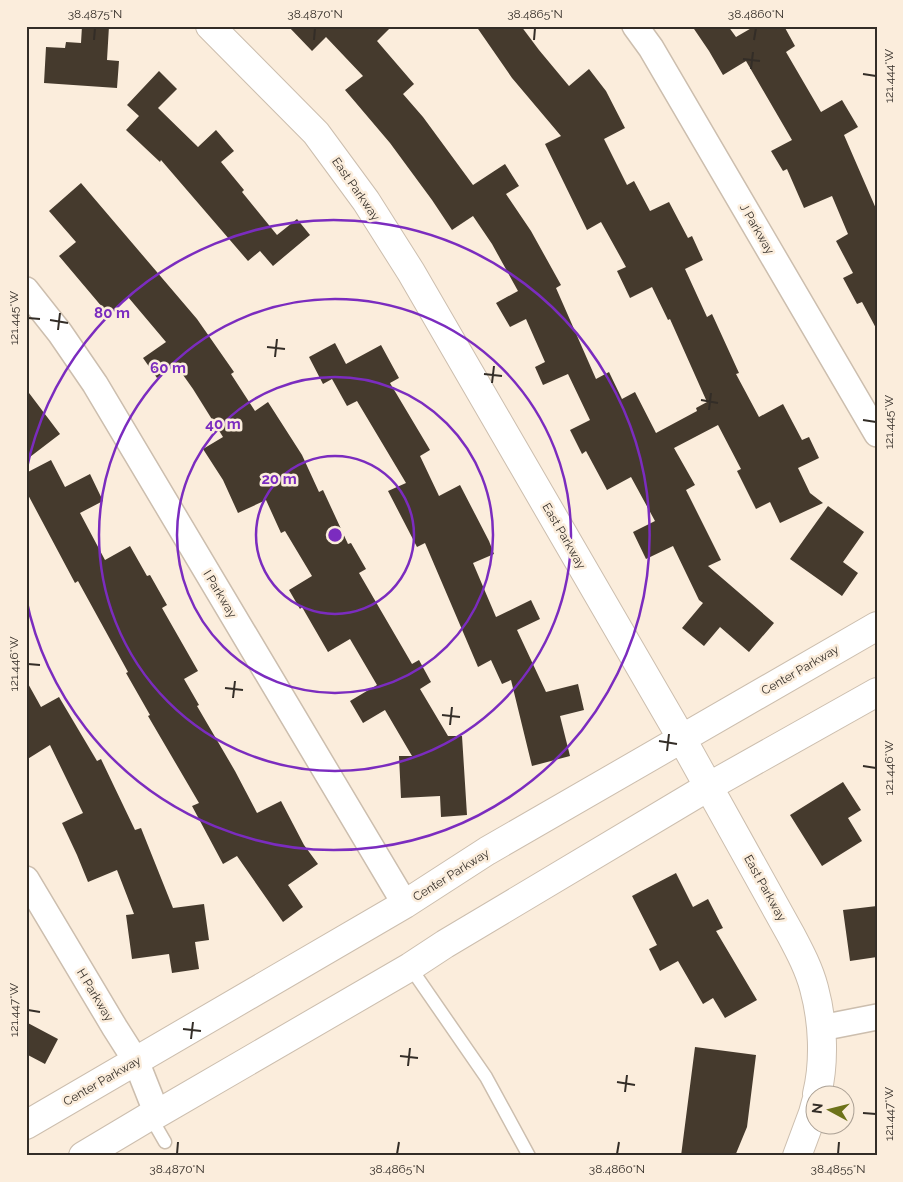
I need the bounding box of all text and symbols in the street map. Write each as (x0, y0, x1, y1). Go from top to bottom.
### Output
text: 38.4875°N (68, 7, 122, 21)
text: 38.4870°N (287, 7, 343, 21)
text: 38.4865°N (507, 7, 563, 21)
text: 38.4860°N (728, 7, 784, 21)
text: 121.444°W (882, 49, 896, 103)
street label: East Parkway (329, 155, 383, 224)
street label: J Parkway (737, 201, 777, 257)
text: 121.445°W (7, 290, 21, 345)
text: 80 m (94, 304, 130, 322)
text: 60 m (150, 359, 186, 377)
text: 121.445°W (882, 394, 896, 449)
text: 40 m (205, 415, 241, 433)
text: 20 m (261, 470, 297, 488)
street label: East Parkway (540, 501, 589, 572)
centre of rings (326, 526, 344, 544)
street label: I Parkway (200, 568, 240, 621)
text: 121.446°W (7, 636, 21, 691)
street label: Center Parkway (759, 642, 842, 698)
text: 121.446°W (882, 740, 896, 795)
street label: Center Parkway (410, 846, 492, 904)
street label: East Parkway (741, 852, 789, 924)
street label: H Parkway (74, 966, 116, 1024)
text: 121.447°W (7, 983, 21, 1037)
street label: Center Parkway (61, 1053, 144, 1109)
north arrow (806, 1084, 856, 1134)
text: 121.447°W (882, 1087, 896, 1141)
text: N (809, 1102, 826, 1115)
text: 38.4870°N (149, 1162, 205, 1176)
text: 38.4865°N (369, 1162, 425, 1176)
text: 38.4860°N (589, 1162, 645, 1176)
text: 38.4855°N (811, 1162, 866, 1176)

